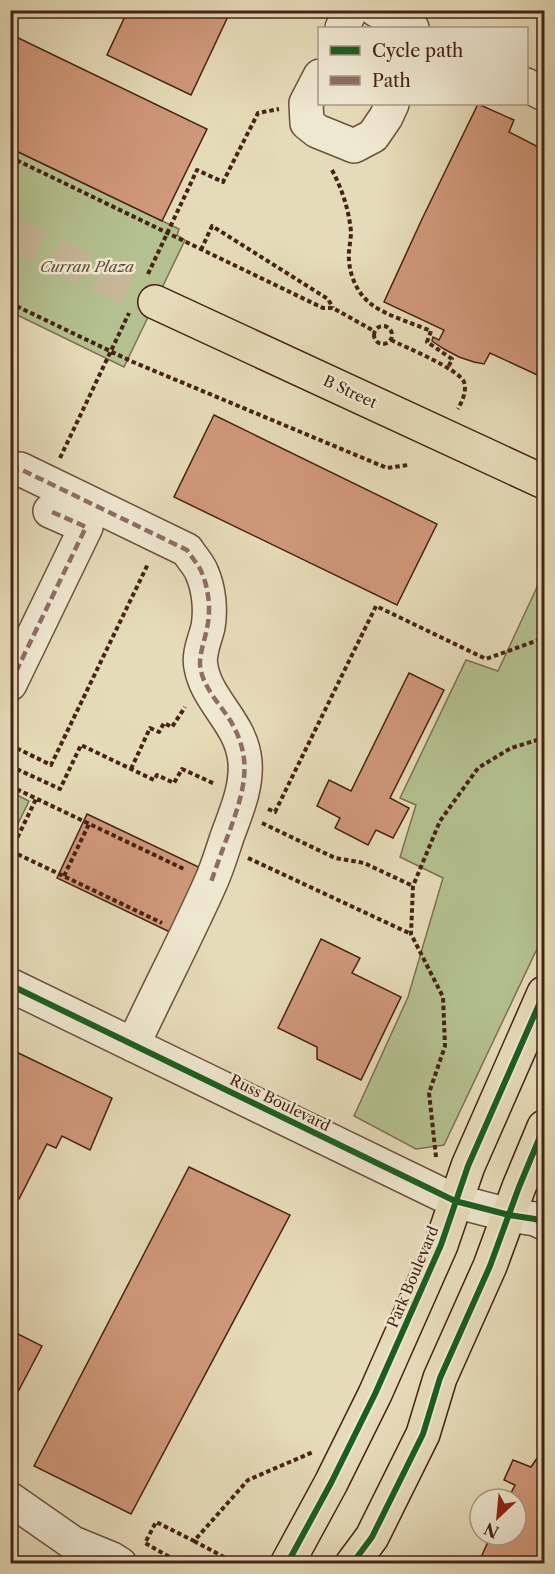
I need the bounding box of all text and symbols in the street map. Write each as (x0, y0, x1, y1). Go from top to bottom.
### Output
legend (318, 27, 528, 105)
text: Cycle path (372, 40, 463, 62)
text: Path (372, 70, 411, 92)
park label: Curran Plaza (40, 257, 134, 276)
street label: B Street (320, 371, 381, 412)
street label: Russ Boulevard (227, 1070, 334, 1135)
street label: Park Boulevard (383, 1223, 443, 1331)
north arrow (468, 1487, 528, 1547)
text: N (481, 1518, 502, 1543)

